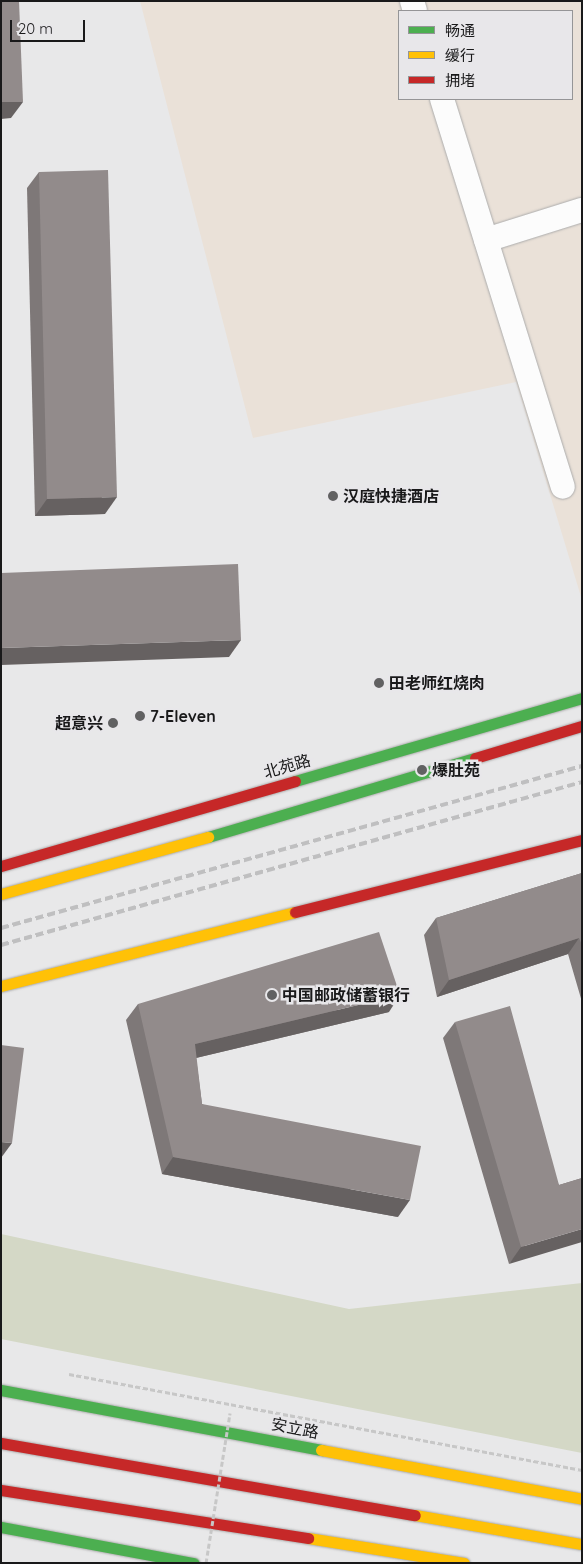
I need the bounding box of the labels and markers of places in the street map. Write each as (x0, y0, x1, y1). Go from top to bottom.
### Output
place label: 汉庭快捷酒店 (343, 486, 439, 506)
marker: 汉庭快捷酒店 (327, 490, 339, 502)
place label: 田老师红烧肉 (389, 673, 485, 693)
marker: 田老师红烧肉 (373, 677, 385, 689)
place label: 7-Eleven (150, 706, 216, 726)
marker: 7-Eleven (134, 710, 146, 722)
place label: 超意兴 (55, 713, 103, 733)
marker: 超意兴 (107, 717, 119, 729)
place label: 爆肚苑 (432, 760, 480, 780)
marker: 爆肚苑 (416, 764, 428, 776)
place label: 中国邮政储蓄银行 (282, 985, 410, 1005)
marker: 中国邮政储蓄银行 (266, 989, 278, 1001)

